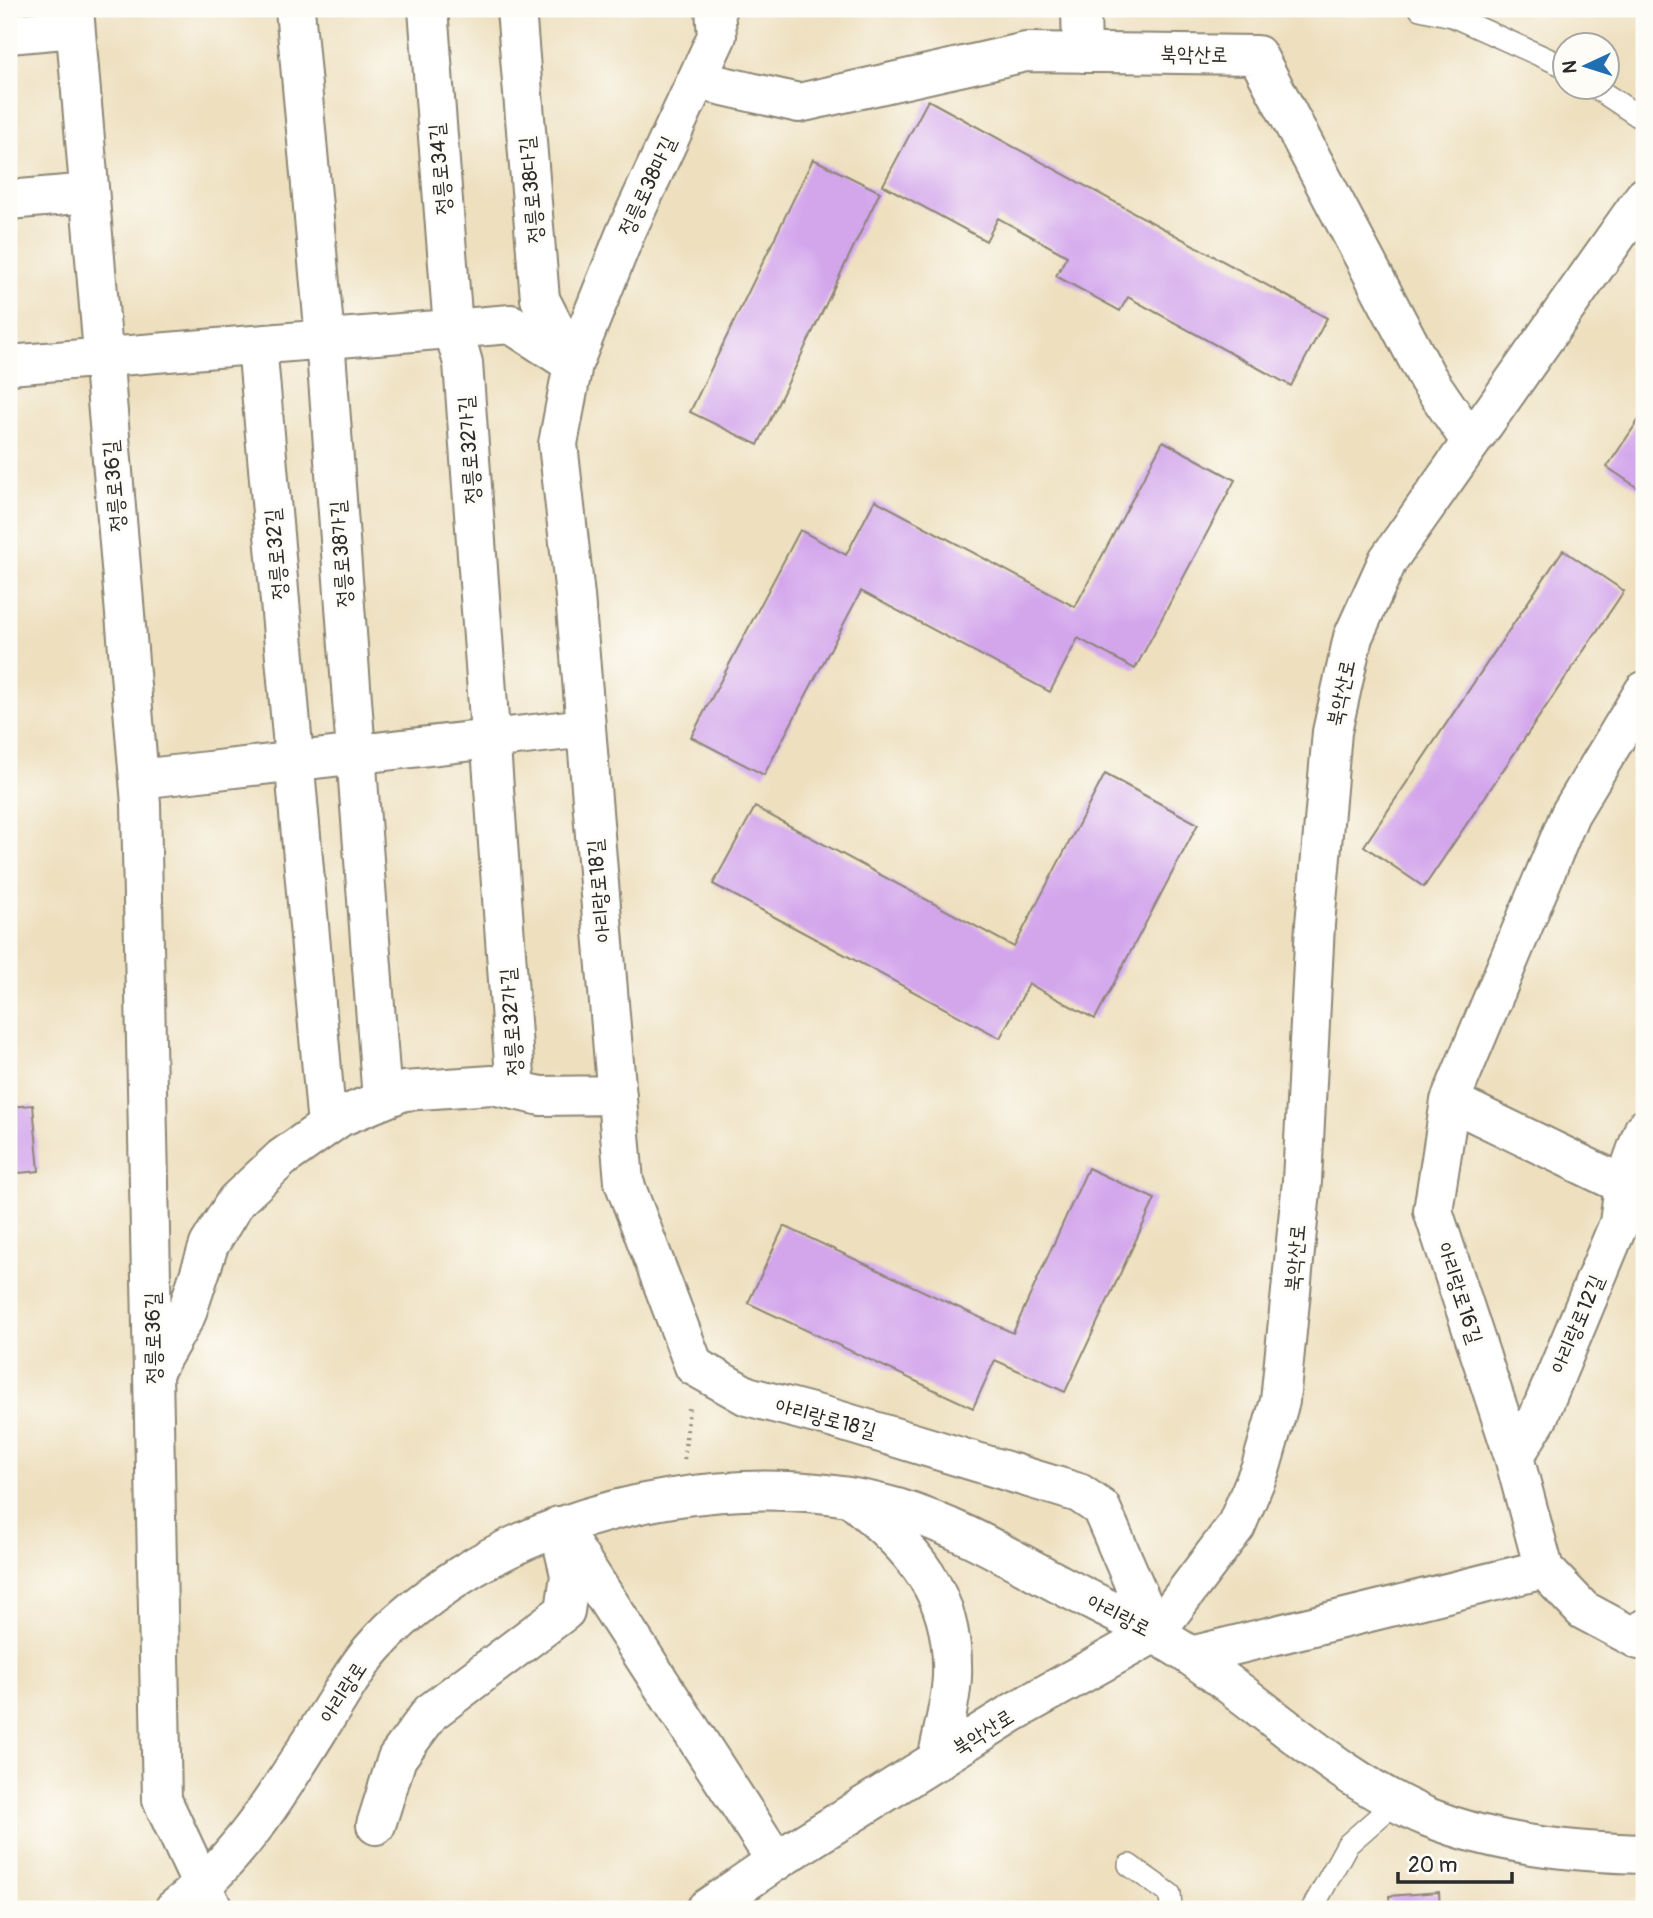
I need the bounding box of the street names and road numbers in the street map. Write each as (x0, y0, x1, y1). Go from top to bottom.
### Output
street label: 북악산로 (1160, 40, 1228, 69)
street label: 정릉로34길 (423, 122, 458, 216)
street label: 정릉로38마길 (613, 132, 682, 240)
street label: 정릉로38다길 (513, 135, 550, 244)
street label: 정릉로32가길 (452, 395, 487, 505)
street label: 정릉로36길 (97, 439, 132, 533)
street label: 정릉로38가길 (324, 500, 359, 608)
street label: 정릉로32길 (259, 507, 294, 600)
street label: 북악산로 (1321, 657, 1362, 729)
street label: 아리랑로18길 (582, 838, 617, 944)
street label: 정릉로32가길 (494, 967, 529, 1077)
street label: 북악산로 (1279, 1223, 1312, 1293)
street label: 아리랑로16길 (1430, 1239, 1489, 1347)
street label: 아리랑로12길 (1545, 1271, 1610, 1378)
street label: 정릉로36길 (139, 1292, 168, 1384)
street label: 아리랑로18길 (772, 1392, 879, 1445)
street label: 아리랑로 (1083, 1588, 1155, 1643)
street label: 아리랑로 (314, 1657, 373, 1728)
street label: 북악산로 (947, 1703, 1019, 1762)

